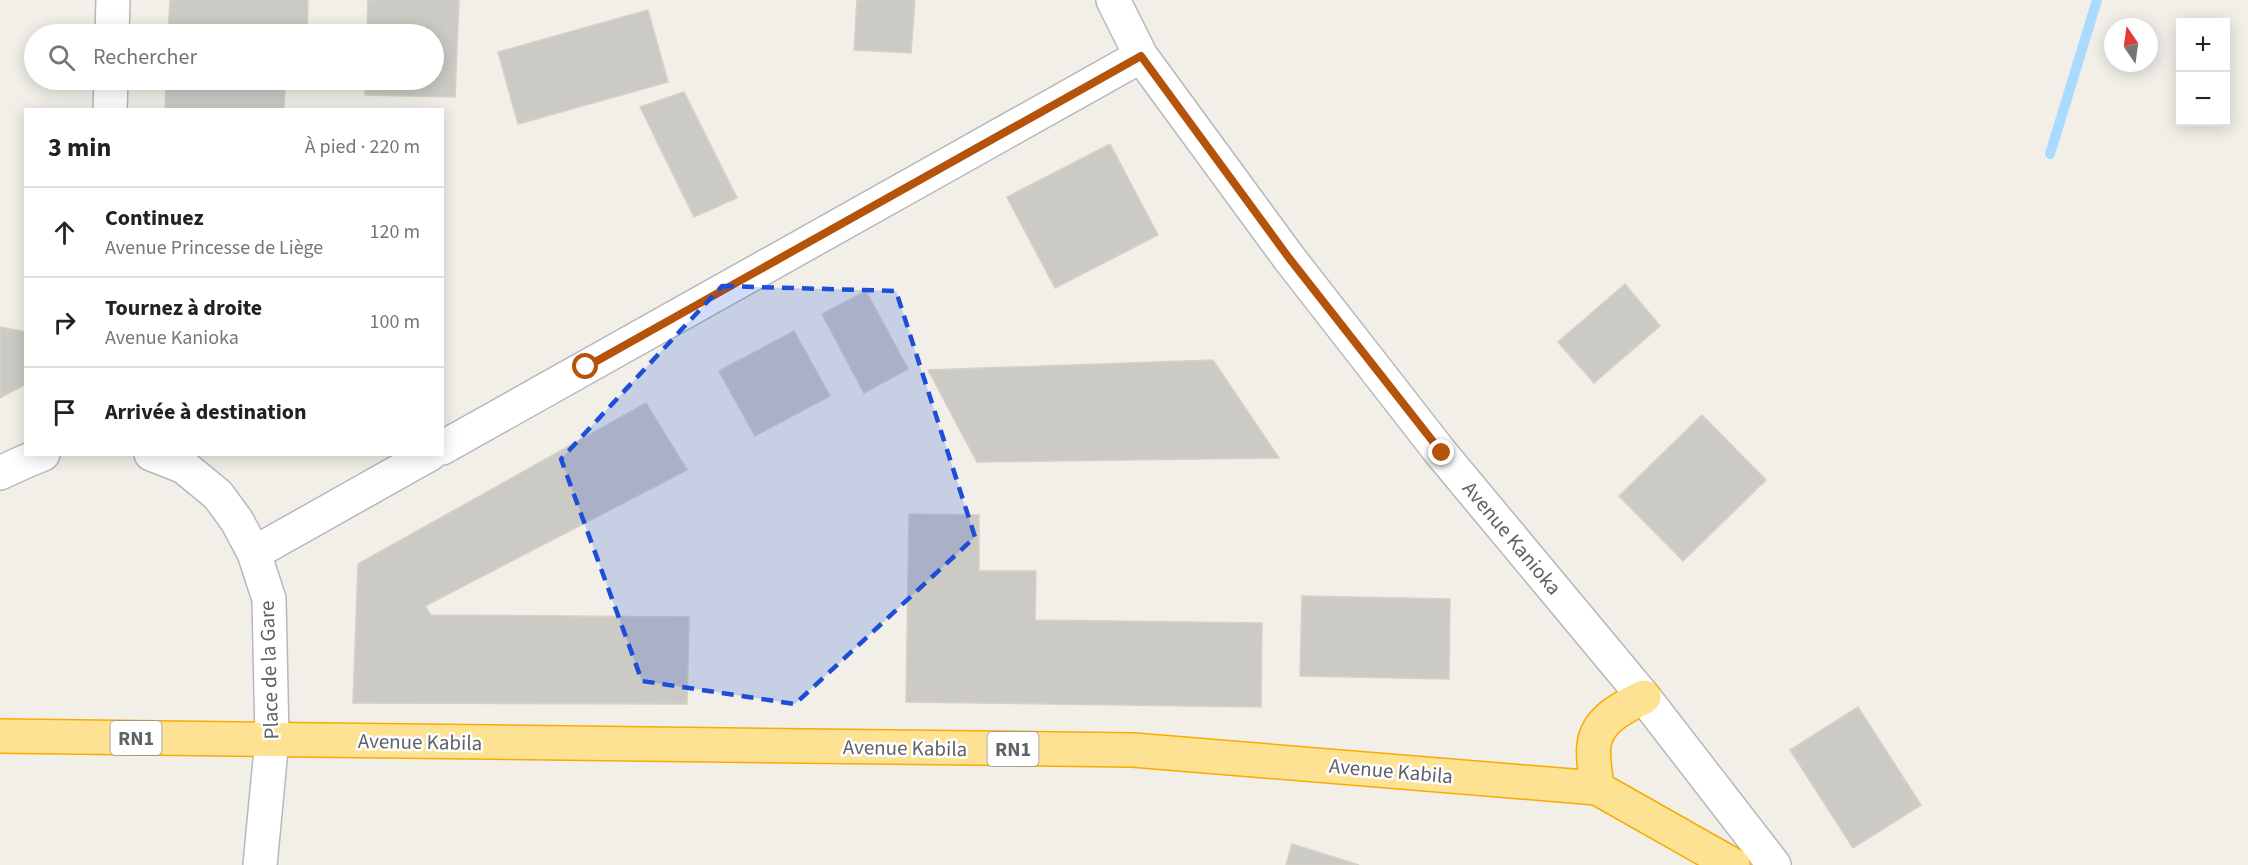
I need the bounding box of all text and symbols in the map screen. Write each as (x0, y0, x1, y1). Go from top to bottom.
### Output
north arrow (2104, 18, 2158, 72)
map controls (2176, 18, 2230, 126)
button: + (2176, 18, 2230, 72)
search box (24, 24, 444, 90)
icon: search (45, 41, 78, 74)
text: Rechercher (93, 41, 197, 73)
button: − (2176, 72, 2230, 126)
text: 3 min (48, 129, 111, 166)
text: À pied · 220 m (305, 133, 420, 161)
text: Continuez (105, 202, 204, 234)
icon: ahead (48, 216, 81, 249)
text: 120 m (370, 218, 420, 246)
text: Avenue Princesse de Liège (105, 234, 323, 262)
text: Tournez à droite (105, 292, 262, 324)
icon: right (48, 306, 81, 339)
text: 100 m (370, 308, 420, 336)
text: Avenue Kanioka (105, 324, 239, 352)
route start (572, 353, 598, 379)
icon: arrive (48, 396, 81, 429)
text: Arrivée à destination (105, 396, 307, 428)
route end (1428, 439, 1454, 465)
street label: Avenue Kanioka (1455, 475, 1569, 601)
street label: Place de la Gare (252, 600, 286, 740)
road number: RN1 (110, 721, 162, 755)
street label: Avenue Kabila (358, 726, 482, 758)
street label: Avenue Kabila (843, 732, 967, 764)
road number: RN1 (988, 732, 1038, 766)
street label: Avenue Kabila (1328, 751, 1454, 791)

